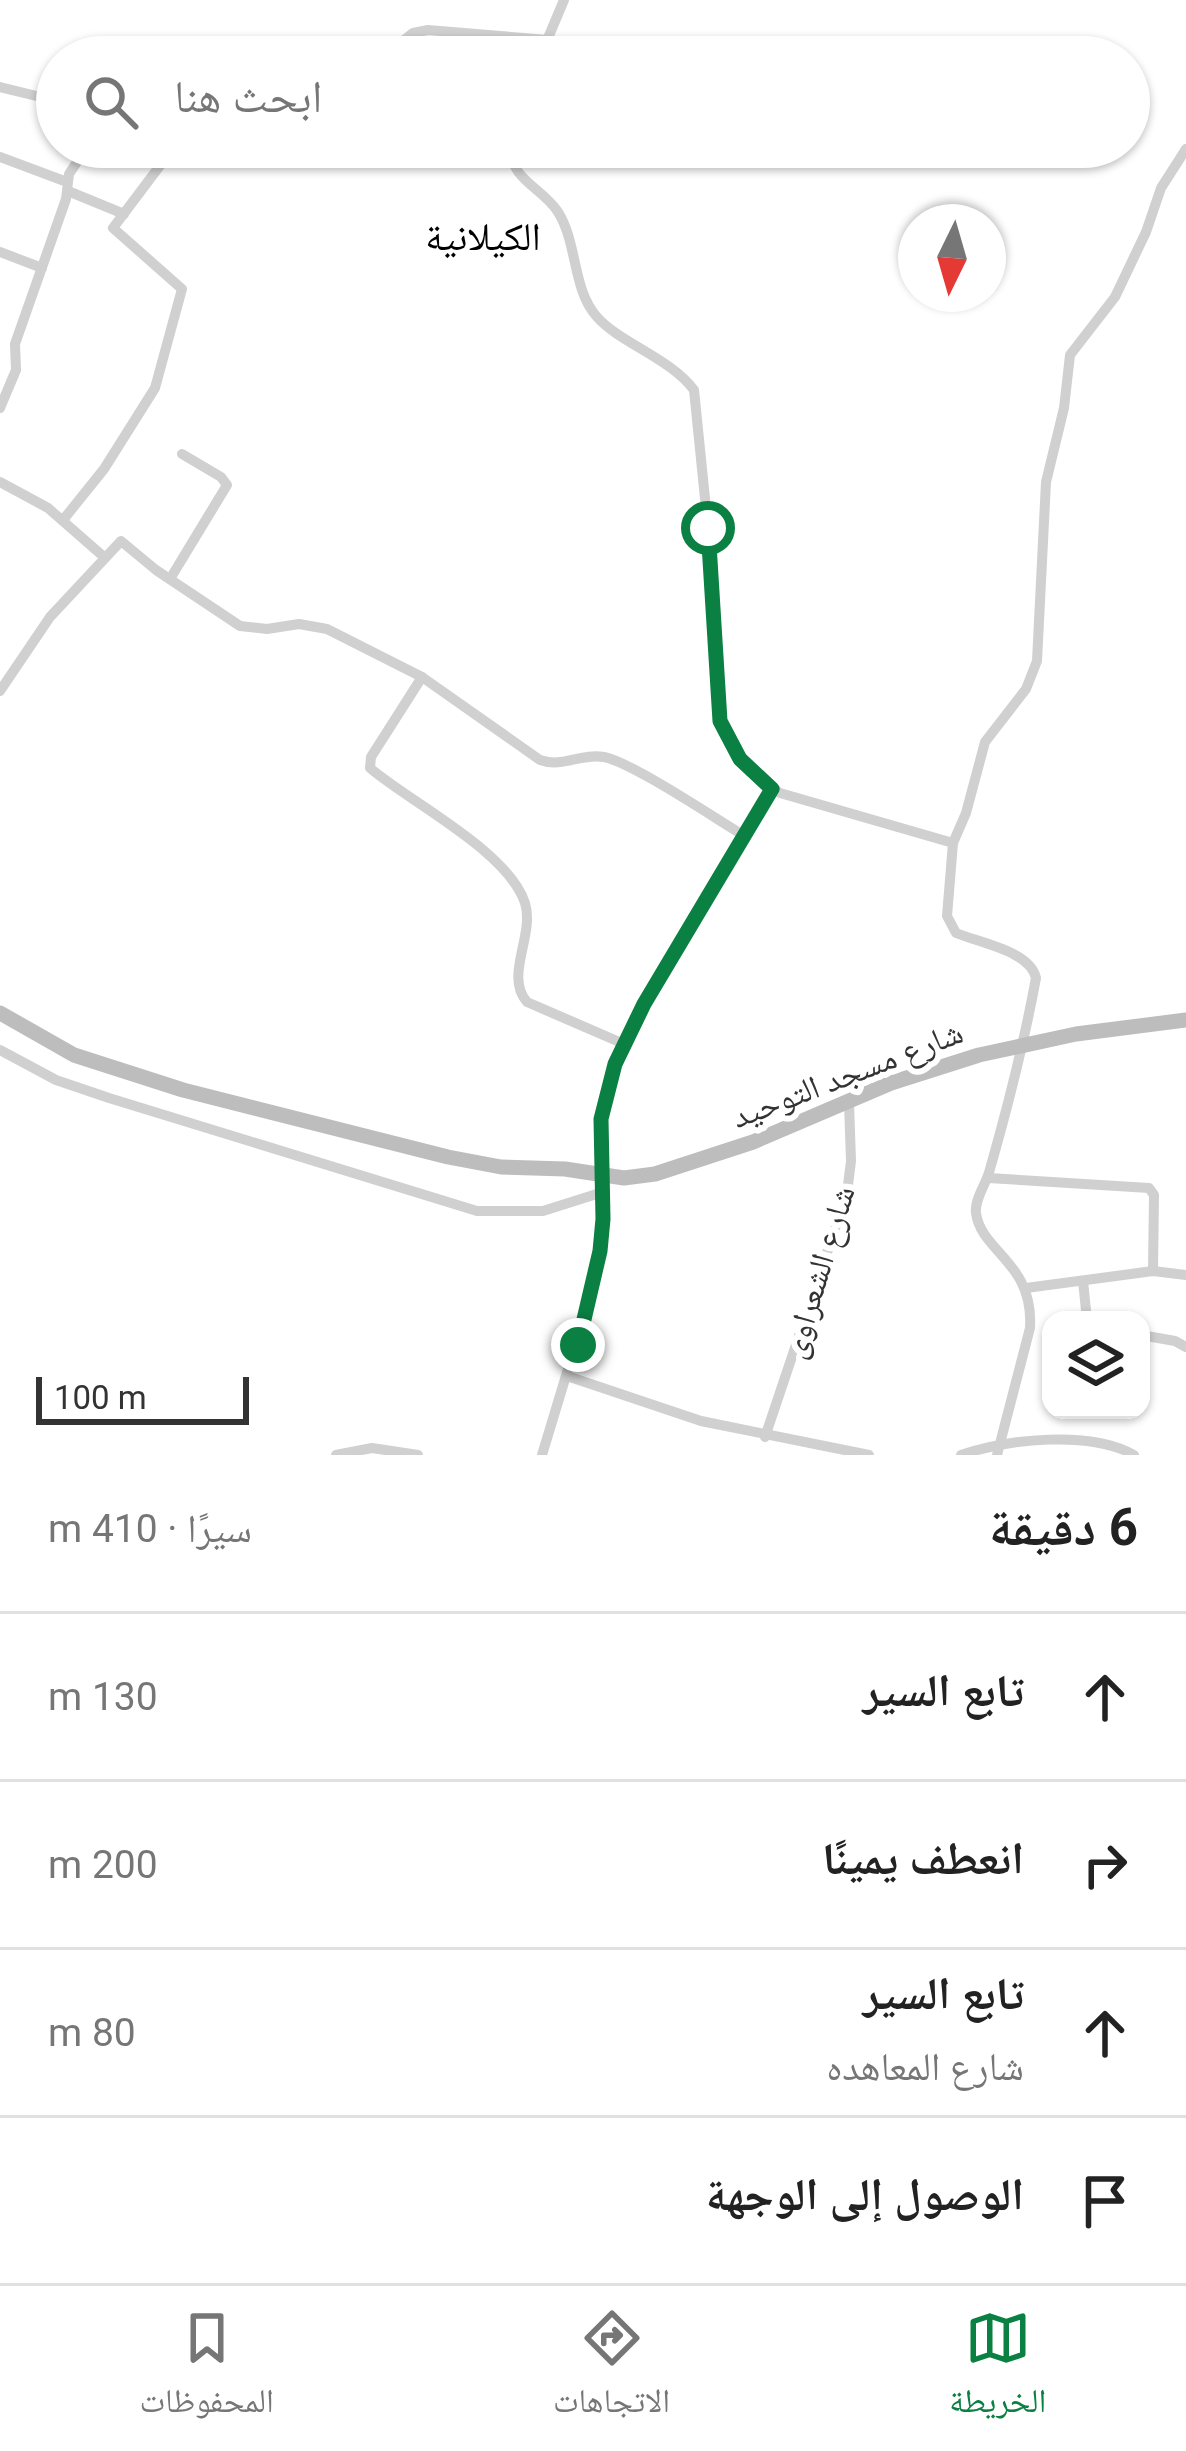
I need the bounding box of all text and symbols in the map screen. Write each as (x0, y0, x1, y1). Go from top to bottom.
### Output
search box (36, 36, 1150, 168)
icon: search (78, 69, 144, 135)
text: ابحث هنا (174, 70, 322, 123)
north arrow (898, 204, 1006, 312)
district label: الكيلانية (425, 214, 541, 260)
route start (681, 501, 735, 555)
street label: شارع مسجد التوحيد (726, 1012, 968, 1137)
street label: شارع الشعراوى (773, 1181, 864, 1363)
map controls (1042, 1311, 1150, 1419)
button: layers (1042, 1311, 1150, 1419)
route end (551, 1318, 605, 1372)
scale bar (36, 1371, 249, 1424)
text: 100 m (54, 1378, 147, 1417)
text: 6 دقيقة (989, 1498, 1138, 1557)
text: سيرًا · 410 m (48, 1506, 252, 1552)
text: تابع السير (863, 1664, 1024, 1717)
icon: ahead (1072, 1664, 1138, 1730)
text: 130 m (48, 1674, 158, 1720)
text: انعطف يمينًا (822, 1832, 1024, 1885)
icon: right (1072, 1832, 1138, 1898)
text: 200 m (48, 1842, 158, 1888)
text: تابع السير (863, 1967, 1024, 2020)
icon: ahead (1072, 2000, 1138, 2066)
text: 80 m (48, 2010, 136, 2056)
text: شارع المعاهده (826, 2044, 1024, 2090)
text: الوصول إلى الوجهة (706, 2168, 1024, 2221)
icon: arrive (1072, 2168, 1138, 2234)
tab: المحفوظات (140, 2305, 274, 2433)
tab: الاتجاهات (553, 2305, 670, 2433)
tab: الخريطة (949, 2305, 1046, 2433)

